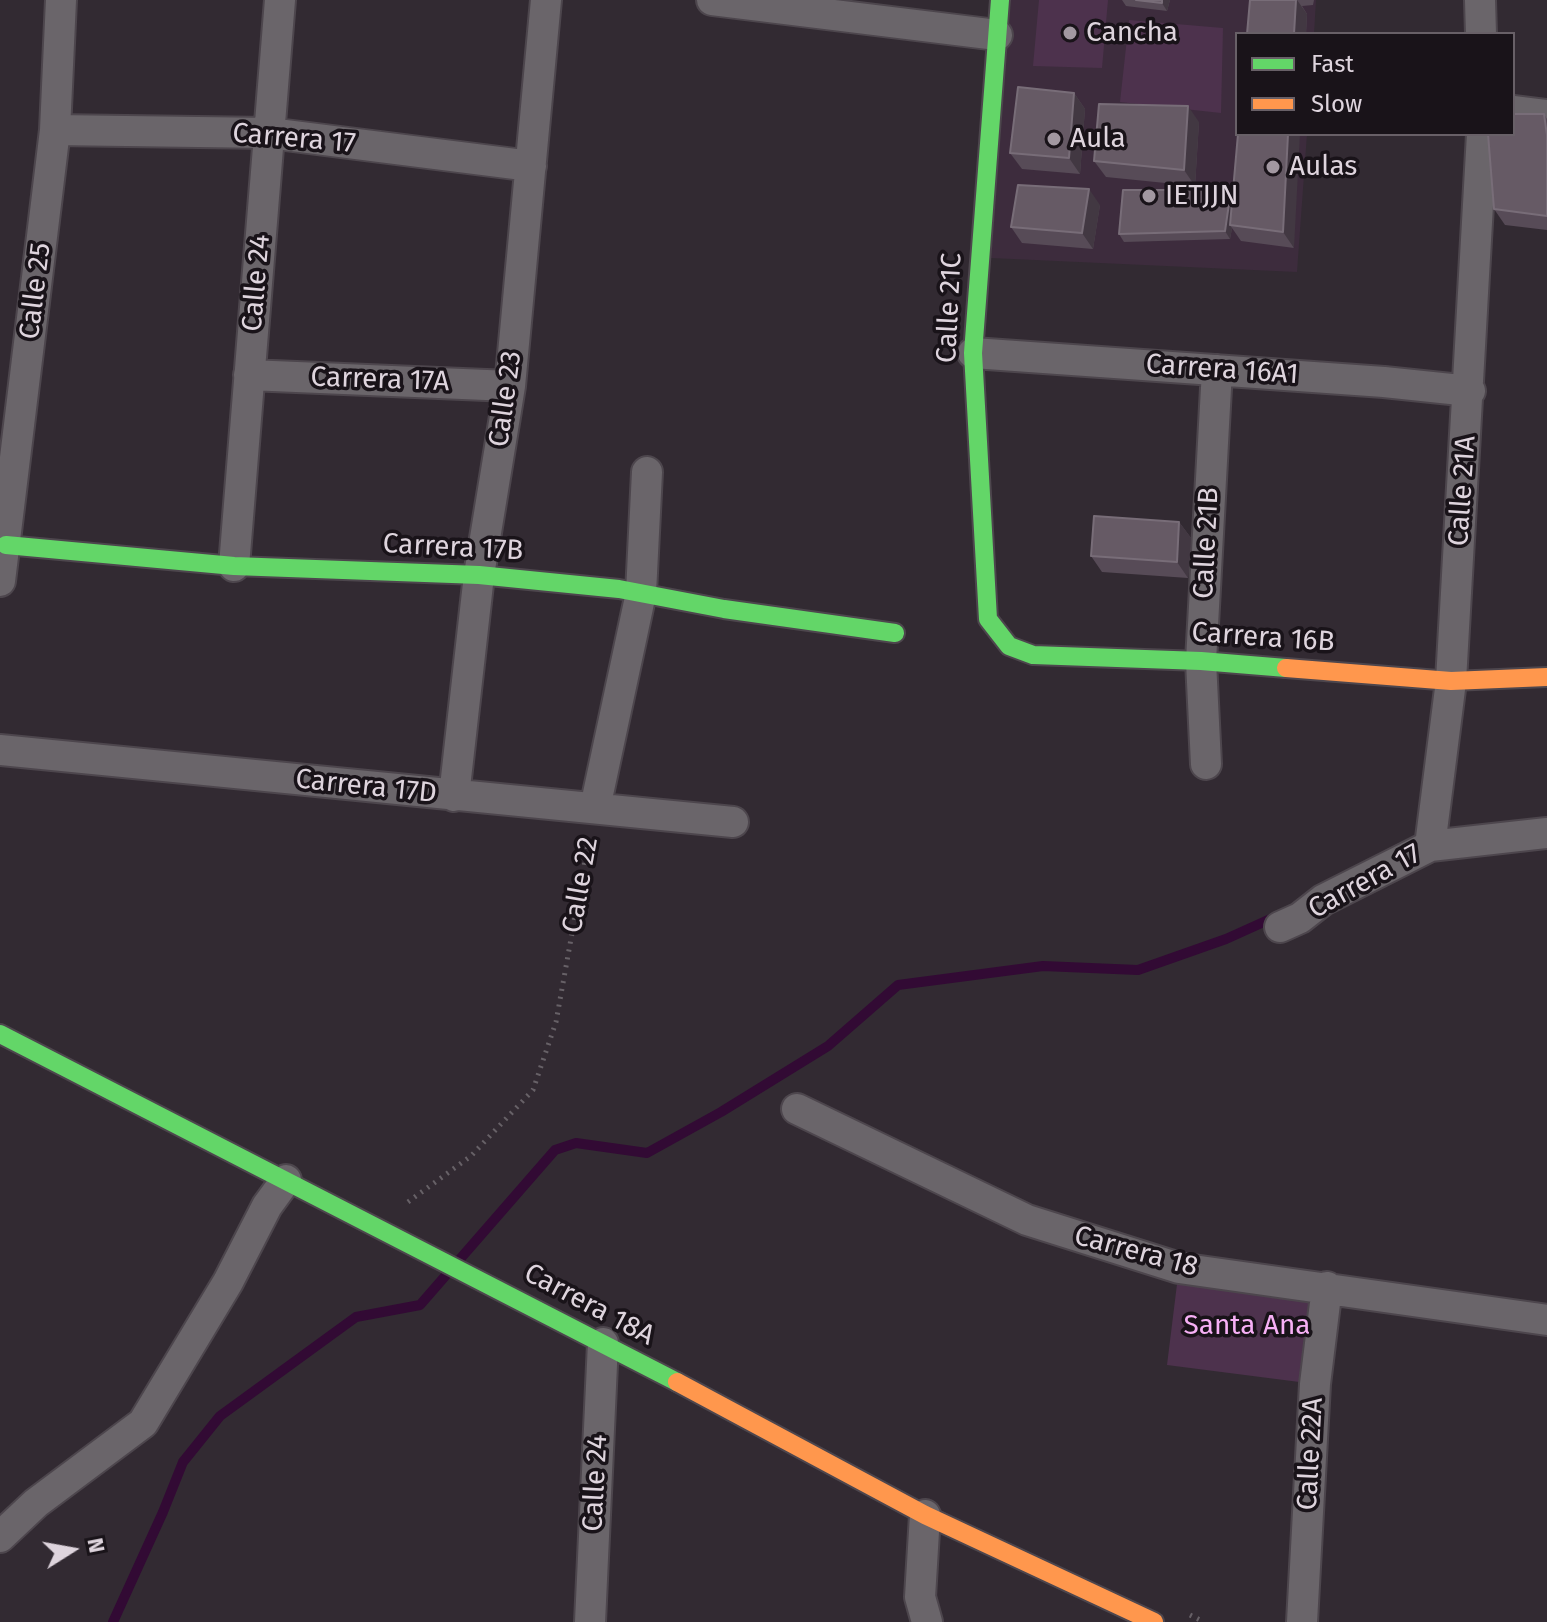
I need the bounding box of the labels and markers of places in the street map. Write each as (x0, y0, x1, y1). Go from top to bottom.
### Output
place label: Cancha (1086, 16, 1178, 50)
marker: Cancha (1061, 24, 1079, 42)
place label: Aula (1070, 122, 1126, 156)
marker: Aula (1045, 130, 1063, 148)
place label: Aulas (1289, 150, 1357, 184)
marker: Aulas (1264, 158, 1282, 176)
place label: IETJJN (1165, 179, 1239, 213)
marker: IETJJN (1140, 187, 1158, 205)

